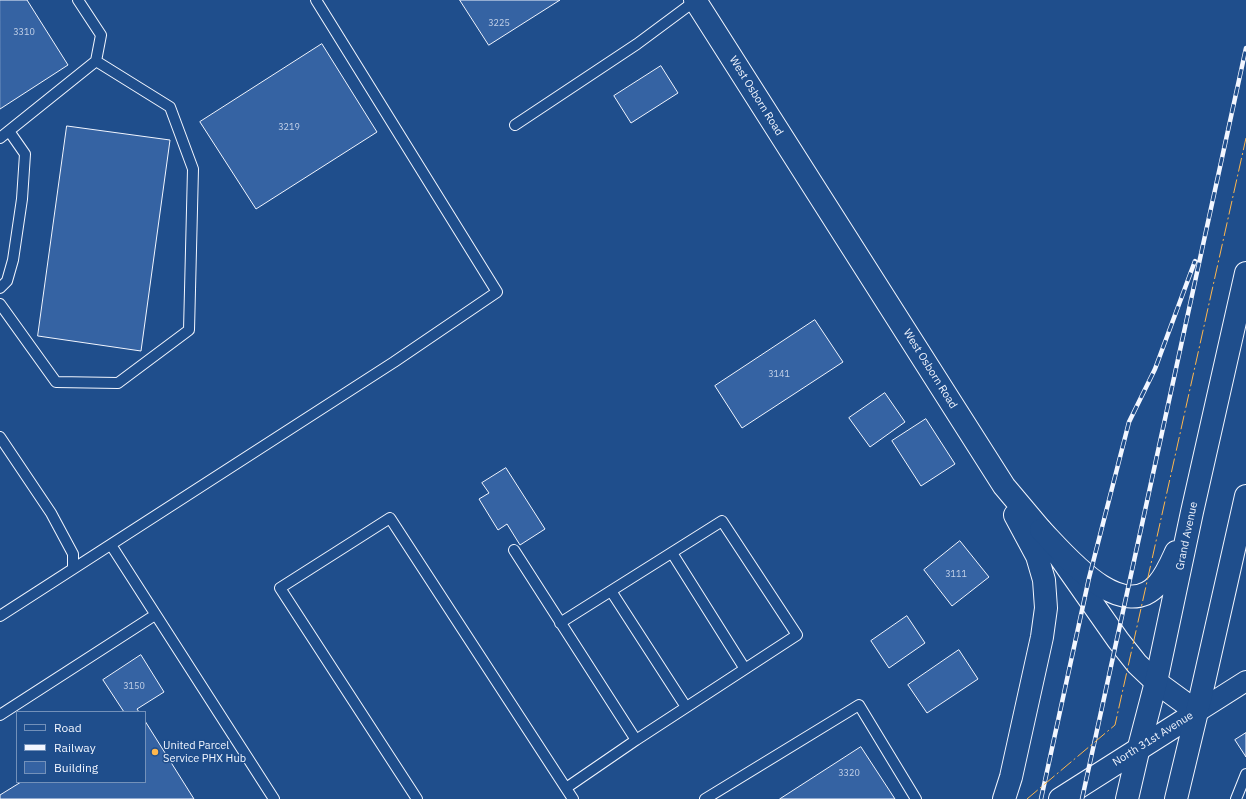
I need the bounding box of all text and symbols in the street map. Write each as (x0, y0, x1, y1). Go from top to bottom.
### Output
house number: 3225 (488, 18, 510, 28)
house number: 3310 (13, 27, 35, 37)
street label: West Osborn Road (726, 54, 786, 138)
house number: 3219 (278, 122, 300, 132)
street label: West Osborn Road (900, 327, 960, 411)
house number: 3141 (768, 369, 790, 379)
street label: Grand Avenue (1173, 501, 1201, 571)
house number: 3111 (945, 569, 967, 579)
house number: 3150 (123, 681, 145, 691)
street label: North 31st Avenue (1110, 709, 1196, 769)
legend (16, 711, 146, 783)
text: Road (54, 720, 82, 735)
place label: United Parcel Service PHX Hub (163, 739, 246, 765)
text: Railway (54, 740, 96, 755)
marker: United Parcel Service PHX Hub (150, 747, 160, 757)
text: Building (54, 760, 98, 775)
house number: 3320 (838, 768, 860, 778)

